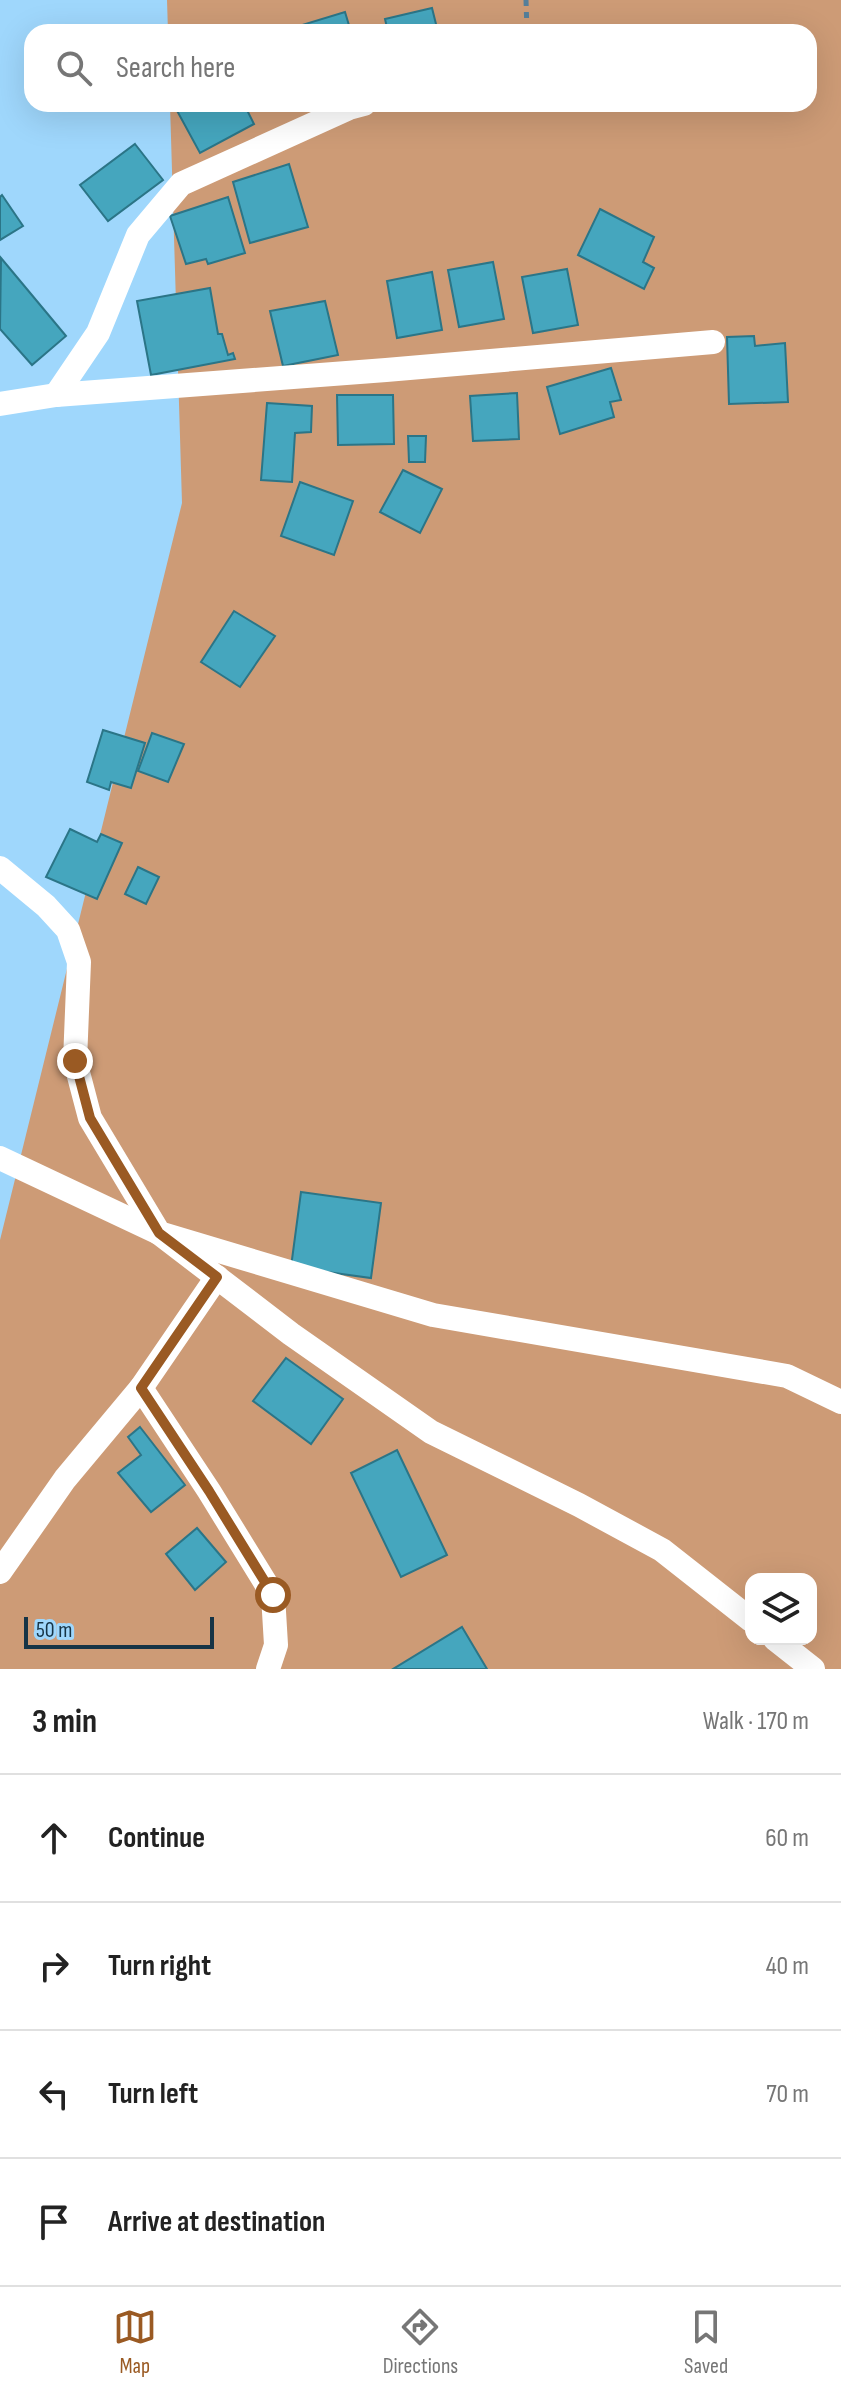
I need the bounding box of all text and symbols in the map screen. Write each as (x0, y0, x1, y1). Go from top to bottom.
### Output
search box (24, 24, 817, 112)
icon: search (52, 46, 96, 90)
text: Search here (116, 50, 235, 86)
route end (57, 1043, 93, 1079)
map controls (745, 1573, 817, 1645)
button: layers (745, 1573, 817, 1645)
route start (255, 1577, 291, 1613)
scale bar (24, 1613, 214, 1649)
text: 50 m (36, 1617, 72, 1644)
text: 3 min (32, 1701, 97, 1742)
text: Walk · 170 m (703, 1706, 809, 1737)
icon: ahead (32, 1816, 76, 1860)
text: Continue (108, 1820, 205, 1856)
text: 60 m (765, 1823, 809, 1854)
icon: right (32, 1944, 76, 1988)
text: Turn right (108, 1948, 211, 1984)
text: 40 m (766, 1951, 809, 1982)
icon: left (32, 2072, 76, 2116)
text: Turn left (108, 2076, 198, 2112)
text: 70 m (766, 2079, 809, 2110)
icon: arrive (32, 2200, 76, 2244)
text: Arrive at destination (108, 2204, 325, 2240)
tab: Map (113, 2305, 157, 2380)
tab: Directions (383, 2305, 458, 2380)
tab: Saved (684, 2305, 728, 2380)

